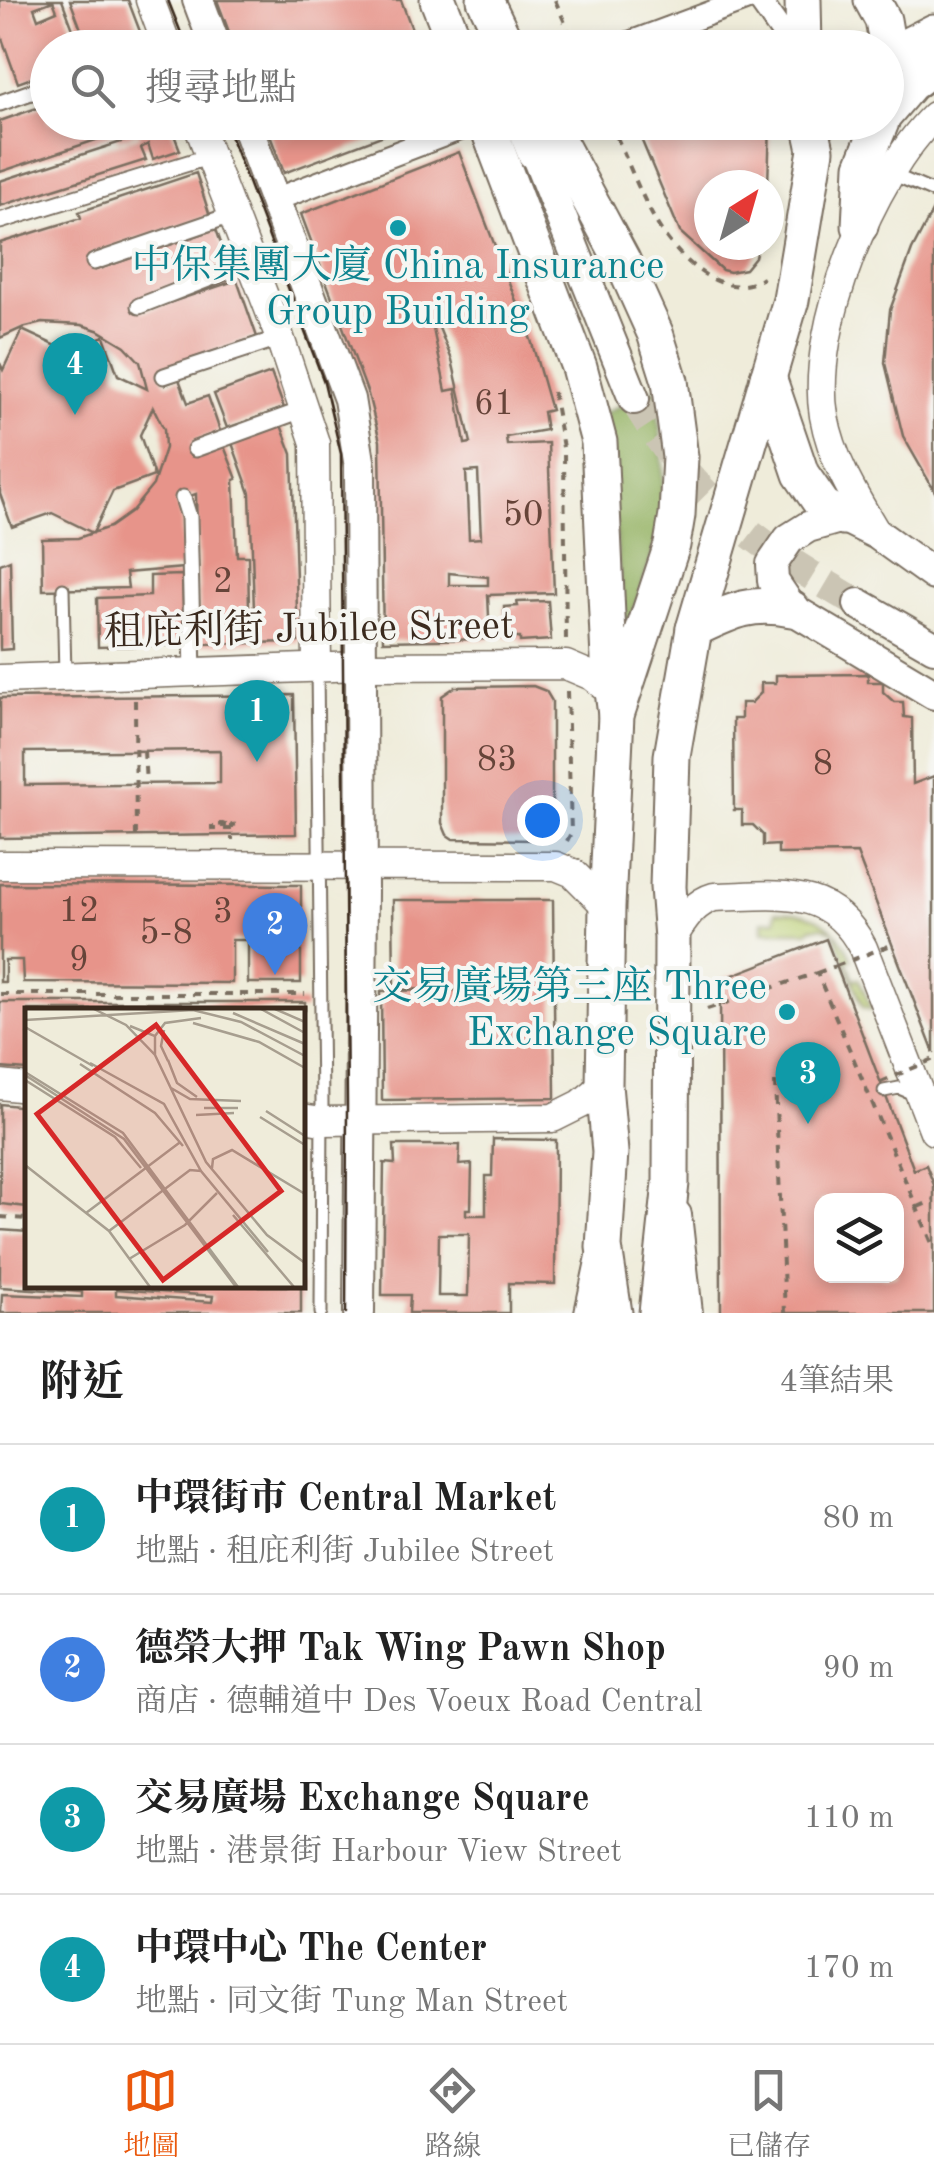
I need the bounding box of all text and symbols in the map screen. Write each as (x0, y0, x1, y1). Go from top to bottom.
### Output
search box (30, 30, 904, 140)
icon: search (65, 58, 120, 113)
text: 搜尋地點 (145, 71, 297, 109)
north arrow (694, 170, 784, 260)
marker: 中保集團大廈 China Insurance Group Building (387, 217, 409, 239)
place label: 中保集團大廈 China Insurance Group Building (132, 244, 664, 334)
pin: 4 (42, 332, 108, 415)
house number: 61 (474, 387, 514, 422)
house number: 50 (503, 498, 543, 533)
house number: 2 (213, 565, 233, 600)
street label: 租庇利街 Jubilee Street (103, 603, 514, 655)
pin: 1 (224, 680, 290, 762)
house number: 83 (477, 743, 517, 778)
house number: 8 (813, 747, 833, 782)
your location (517, 795, 568, 846)
pin: 2 (242, 892, 308, 975)
house number: 12 (59, 894, 99, 929)
house number: 3 (213, 895, 233, 930)
house number: 5-8 (139, 916, 193, 951)
house number: 9 (69, 943, 89, 978)
place label: 交易廣場第三座 Three Exchange Square (372, 965, 767, 1055)
marker: 交易廣場第三座 Three Exchange Square (776, 1001, 798, 1023)
inset map (25, 1008, 305, 1288)
pin: 3 (776, 1042, 840, 1124)
map controls (814, 1193, 904, 1283)
button: layers (814, 1193, 904, 1283)
text: 附近 (40, 1363, 124, 1405)
text: 4筆結果 (779, 1367, 894, 1399)
text: 中環街市 Central Market (135, 1481, 556, 1519)
text: 1 (63, 1503, 82, 1535)
text: 80 m (823, 1503, 894, 1535)
text: 地點 · 租庇利街 Jubilee Street (135, 1537, 554, 1569)
text: 德榮大押 Tak Wing Pawn Shop (135, 1631, 666, 1669)
text: 2 (63, 1653, 82, 1685)
text: 90 m (823, 1653, 894, 1685)
text: 商店 · 德輔道中 Des Voeux Road Central (135, 1687, 703, 1719)
text: 交易廣場 Exchange Square (135, 1781, 590, 1819)
text: 3 (63, 1803, 82, 1835)
text: 110 m (804, 1803, 894, 1835)
text: 地點 · 港景街 Harbour View Street (135, 1837, 622, 1869)
text: 中環中心 The Center (135, 1931, 487, 1969)
text: 4 (63, 1953, 82, 1985)
text: 170 m (804, 1953, 894, 1985)
text: 地點 · 同文街 Tung Man Street (135, 1987, 568, 2019)
tab: 地圖 (123, 2063, 179, 2166)
tab: 路線 (425, 2063, 481, 2166)
tab: 已儲存 (727, 2063, 811, 2166)

